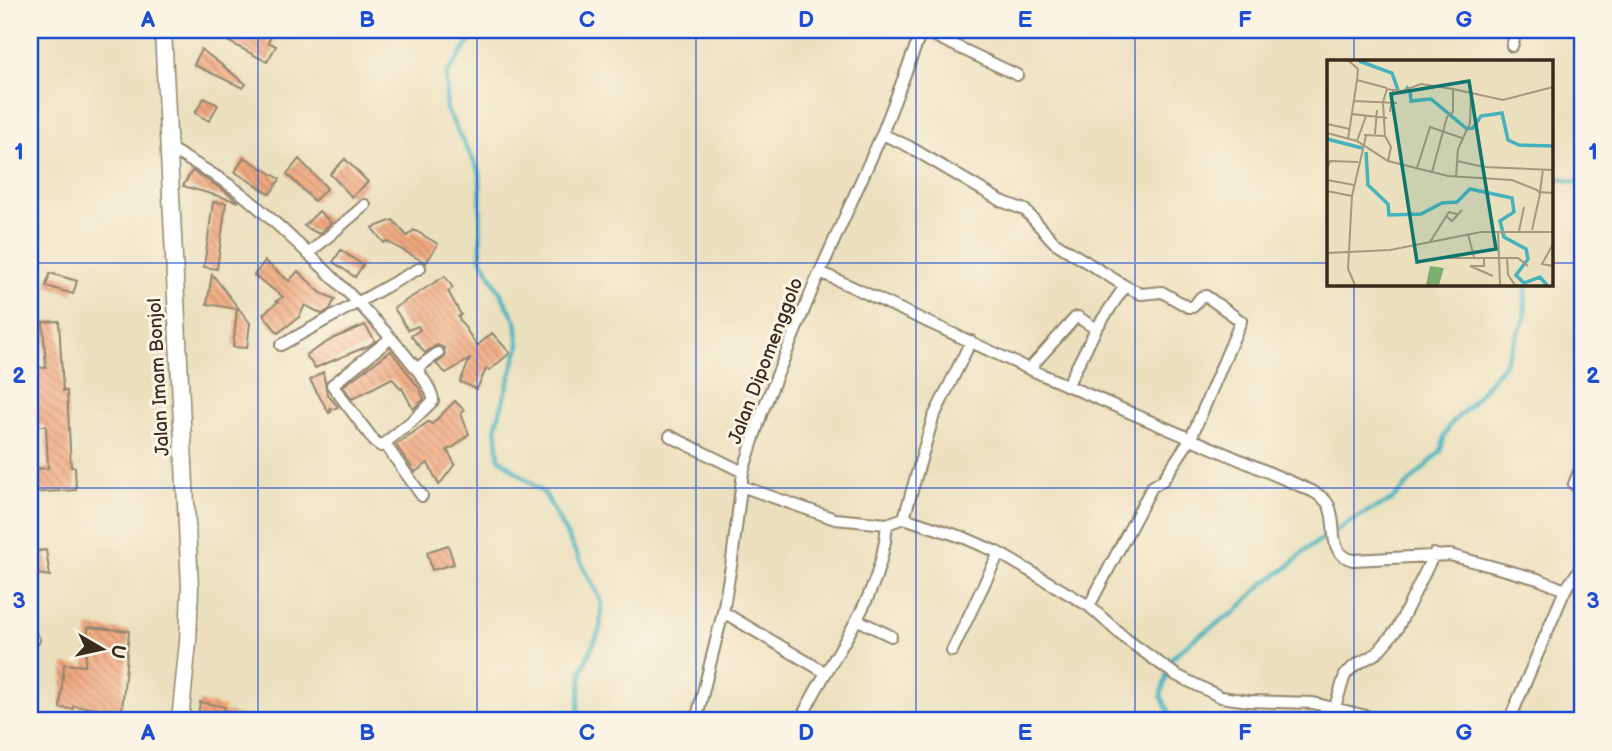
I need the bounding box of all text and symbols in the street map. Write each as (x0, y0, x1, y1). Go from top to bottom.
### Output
text: A (140, 6, 156, 34)
text: B (359, 6, 375, 34)
text: C (579, 6, 595, 34)
text: D (798, 6, 814, 34)
text: E (1018, 6, 1033, 34)
text: F (1238, 6, 1252, 34)
text: G (1456, 6, 1473, 34)
inset map (1327, 60, 1552, 285)
text: 1 (14, 138, 24, 166)
text: 1 (1588, 138, 1598, 166)
street label: Jalan Dipomenggolo (724, 274, 808, 448)
street label: Jalan Imam Bonjol (143, 297, 175, 457)
text: 2 (12, 362, 26, 390)
text: 2 (1586, 362, 1600, 390)
text: 3 (12, 587, 26, 615)
text: 3 (1586, 587, 1600, 615)
north arrow (66, 614, 136, 684)
text: U (105, 643, 130, 660)
text: A (140, 719, 156, 747)
text: B (359, 719, 375, 747)
text: C (579, 719, 595, 747)
text: D (798, 719, 814, 747)
text: E (1018, 719, 1033, 747)
text: F (1238, 719, 1252, 747)
text: G (1456, 719, 1473, 747)

